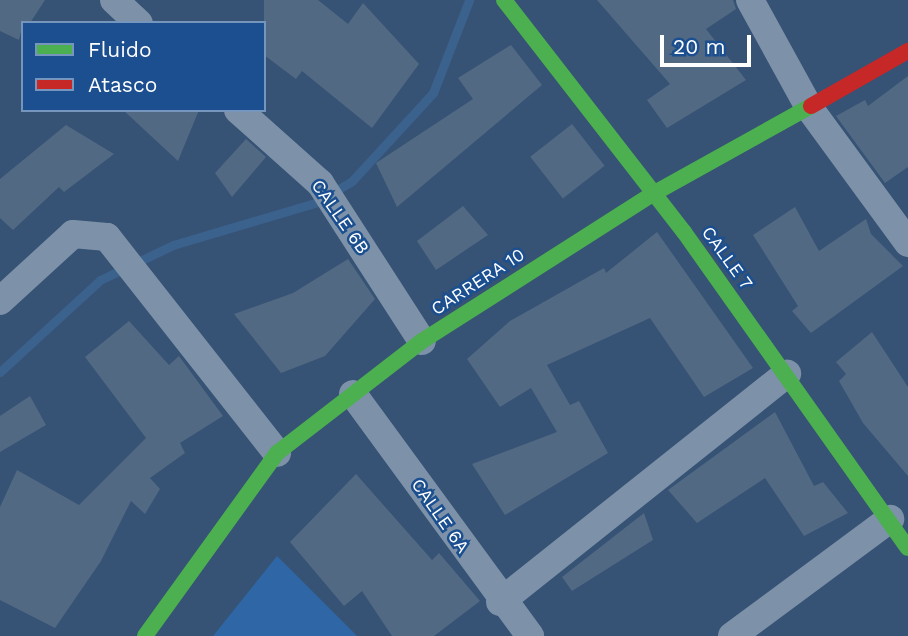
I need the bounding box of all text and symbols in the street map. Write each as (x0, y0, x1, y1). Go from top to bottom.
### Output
legend (21, 21, 266, 112)
scale bar (663, 21, 754, 65)
text: 20 m (673, 34, 725, 59)
text: Fluido (88, 37, 152, 62)
text: Atasco (88, 72, 157, 97)
street label: CALLE 6B (306, 176, 374, 258)
street label: CALLE 7 (697, 222, 757, 294)
street label: CARRERA 10 (427, 244, 529, 320)
street label: CALLE 6A (406, 474, 474, 558)

